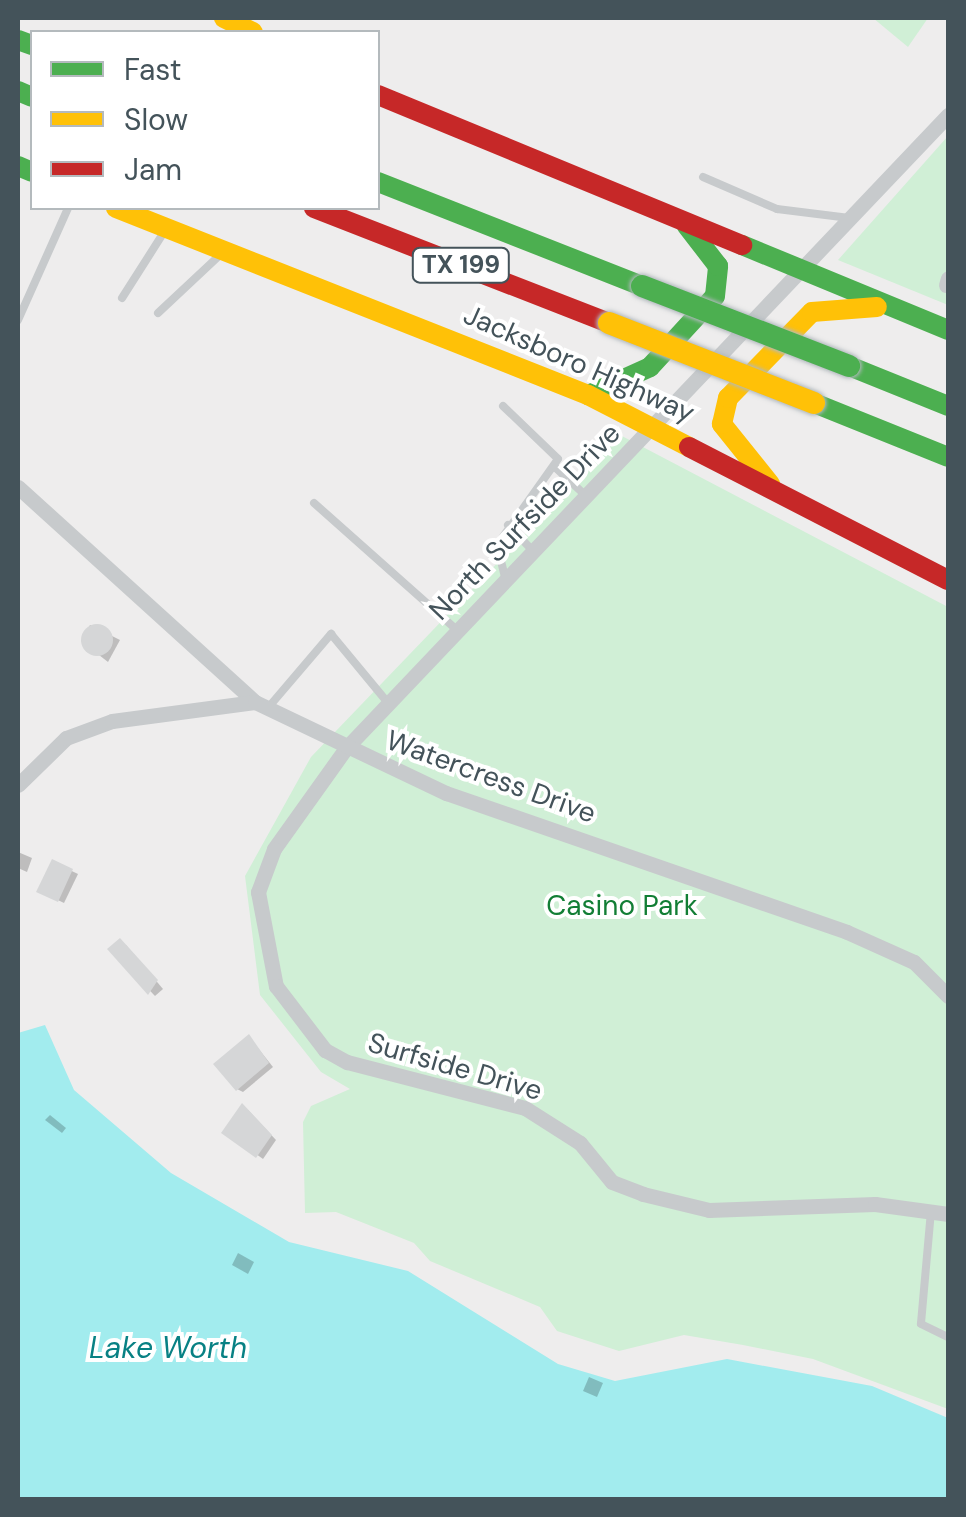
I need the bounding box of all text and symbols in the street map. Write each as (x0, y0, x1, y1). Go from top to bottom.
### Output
legend (30, 30, 380, 210)
text: Fast (124, 50, 182, 89)
text: Slow (124, 100, 188, 139)
text: Jam (124, 150, 182, 189)
road number: TX 199 (411, 245, 511, 285)
street label: Jacksboro Highway (458, 298, 700, 430)
street label: North Surfside Drive (422, 417, 628, 627)
street label: Watercress Drive (382, 724, 600, 830)
park label: Casino Park (546, 889, 698, 923)
street label: Surfside Drive (364, 1026, 546, 1108)
water label: Lake Worth (89, 1330, 247, 1366)

